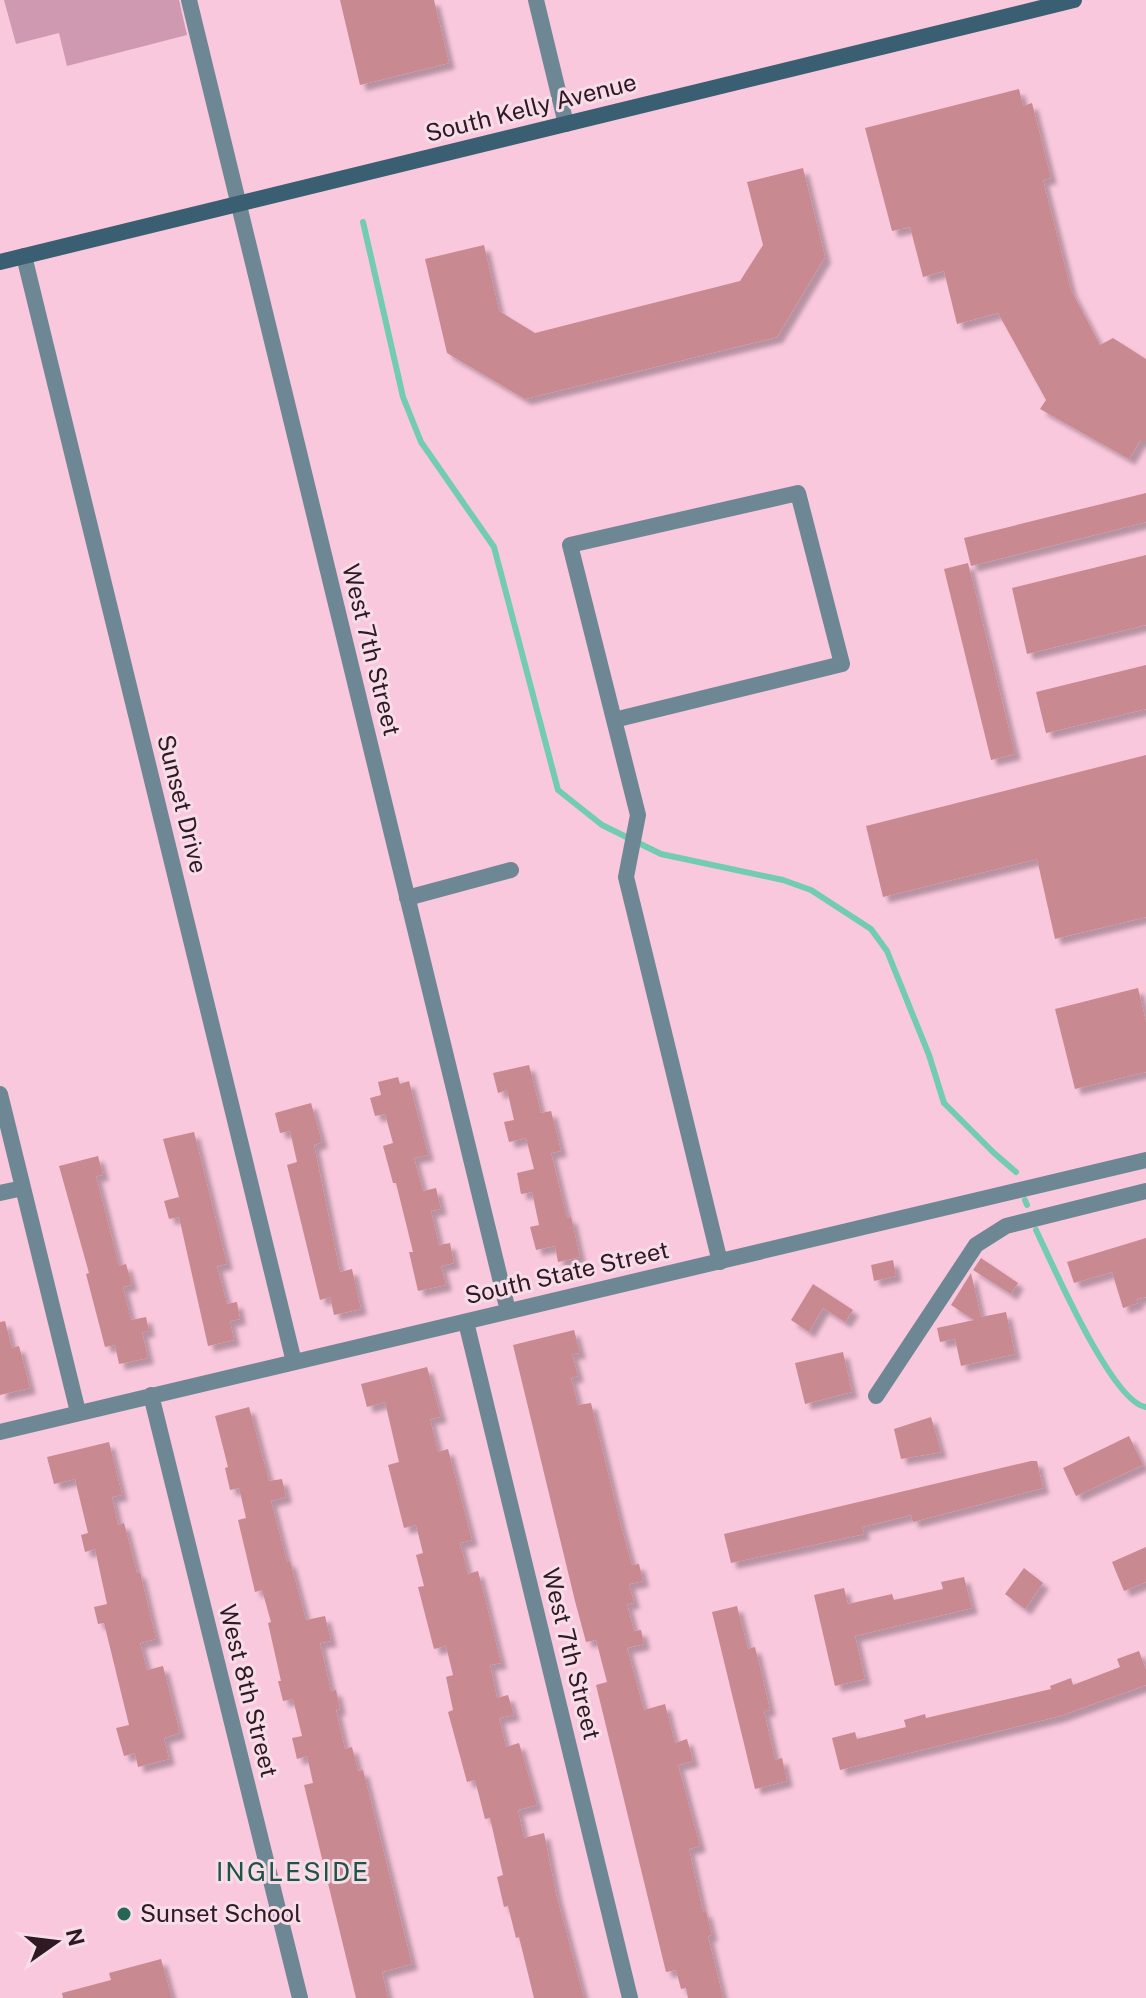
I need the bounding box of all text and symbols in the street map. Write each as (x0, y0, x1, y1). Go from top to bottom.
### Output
street label: South Kelly Avenue (422, 67, 639, 147)
street label: West 7th Street (337, 561, 407, 738)
street label: Sunset Drive (152, 732, 214, 876)
street label: South State Street (462, 1235, 672, 1309)
street label: West 7th Street (537, 1565, 607, 1742)
street label: West 8th Street (214, 1601, 284, 1780)
district label: INGLESIDE (216, 1856, 370, 1887)
place label: Sunset School (140, 1899, 301, 1927)
north arrow (16, 1902, 96, 1982)
marker: Sunset School (115, 1905, 133, 1923)
text: N (61, 1926, 90, 1949)

